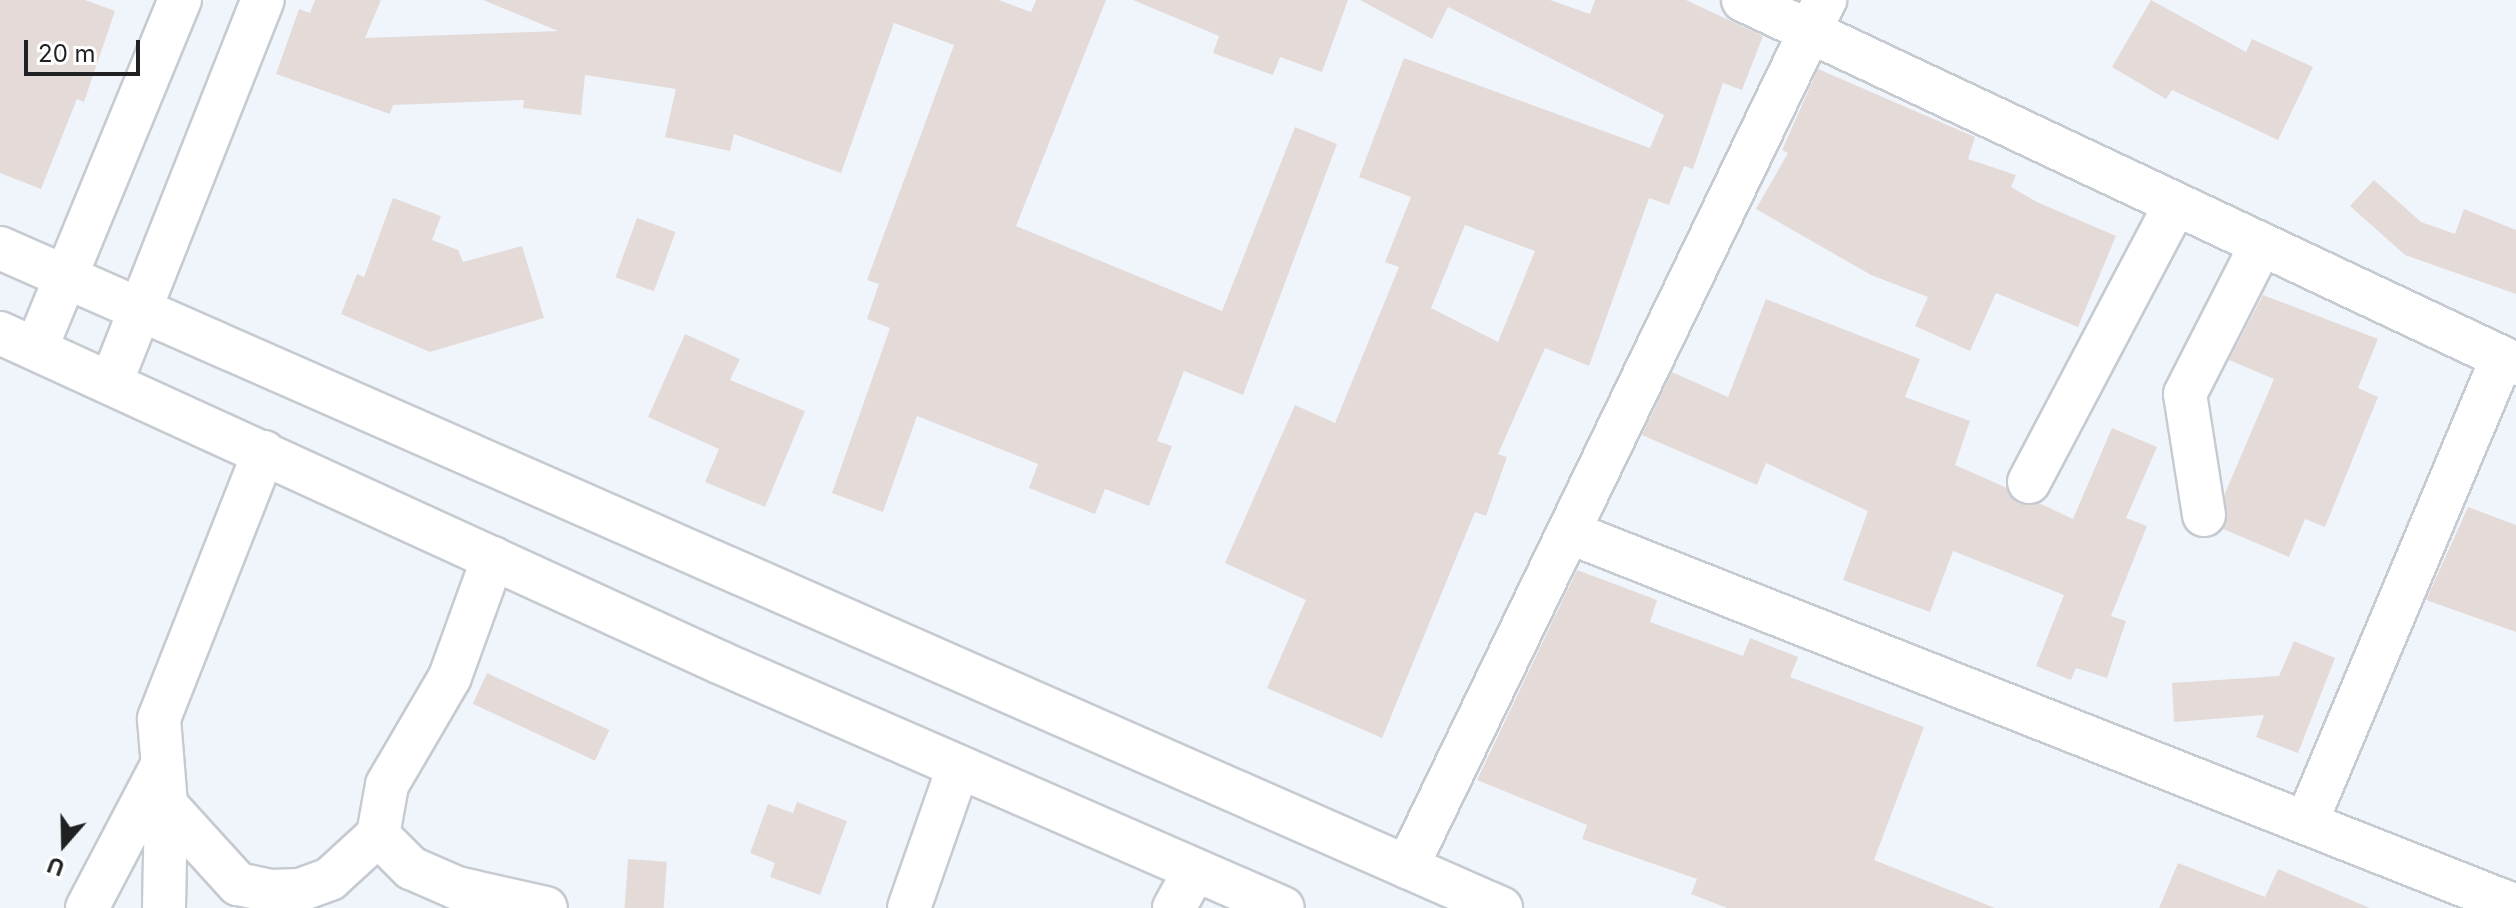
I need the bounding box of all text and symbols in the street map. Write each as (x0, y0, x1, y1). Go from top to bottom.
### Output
scale bar (28, 24, 144, 74)
text: 20 m (38, 39, 96, 68)
north arrow (24, 804, 104, 884)
text: U (44, 852, 68, 882)

